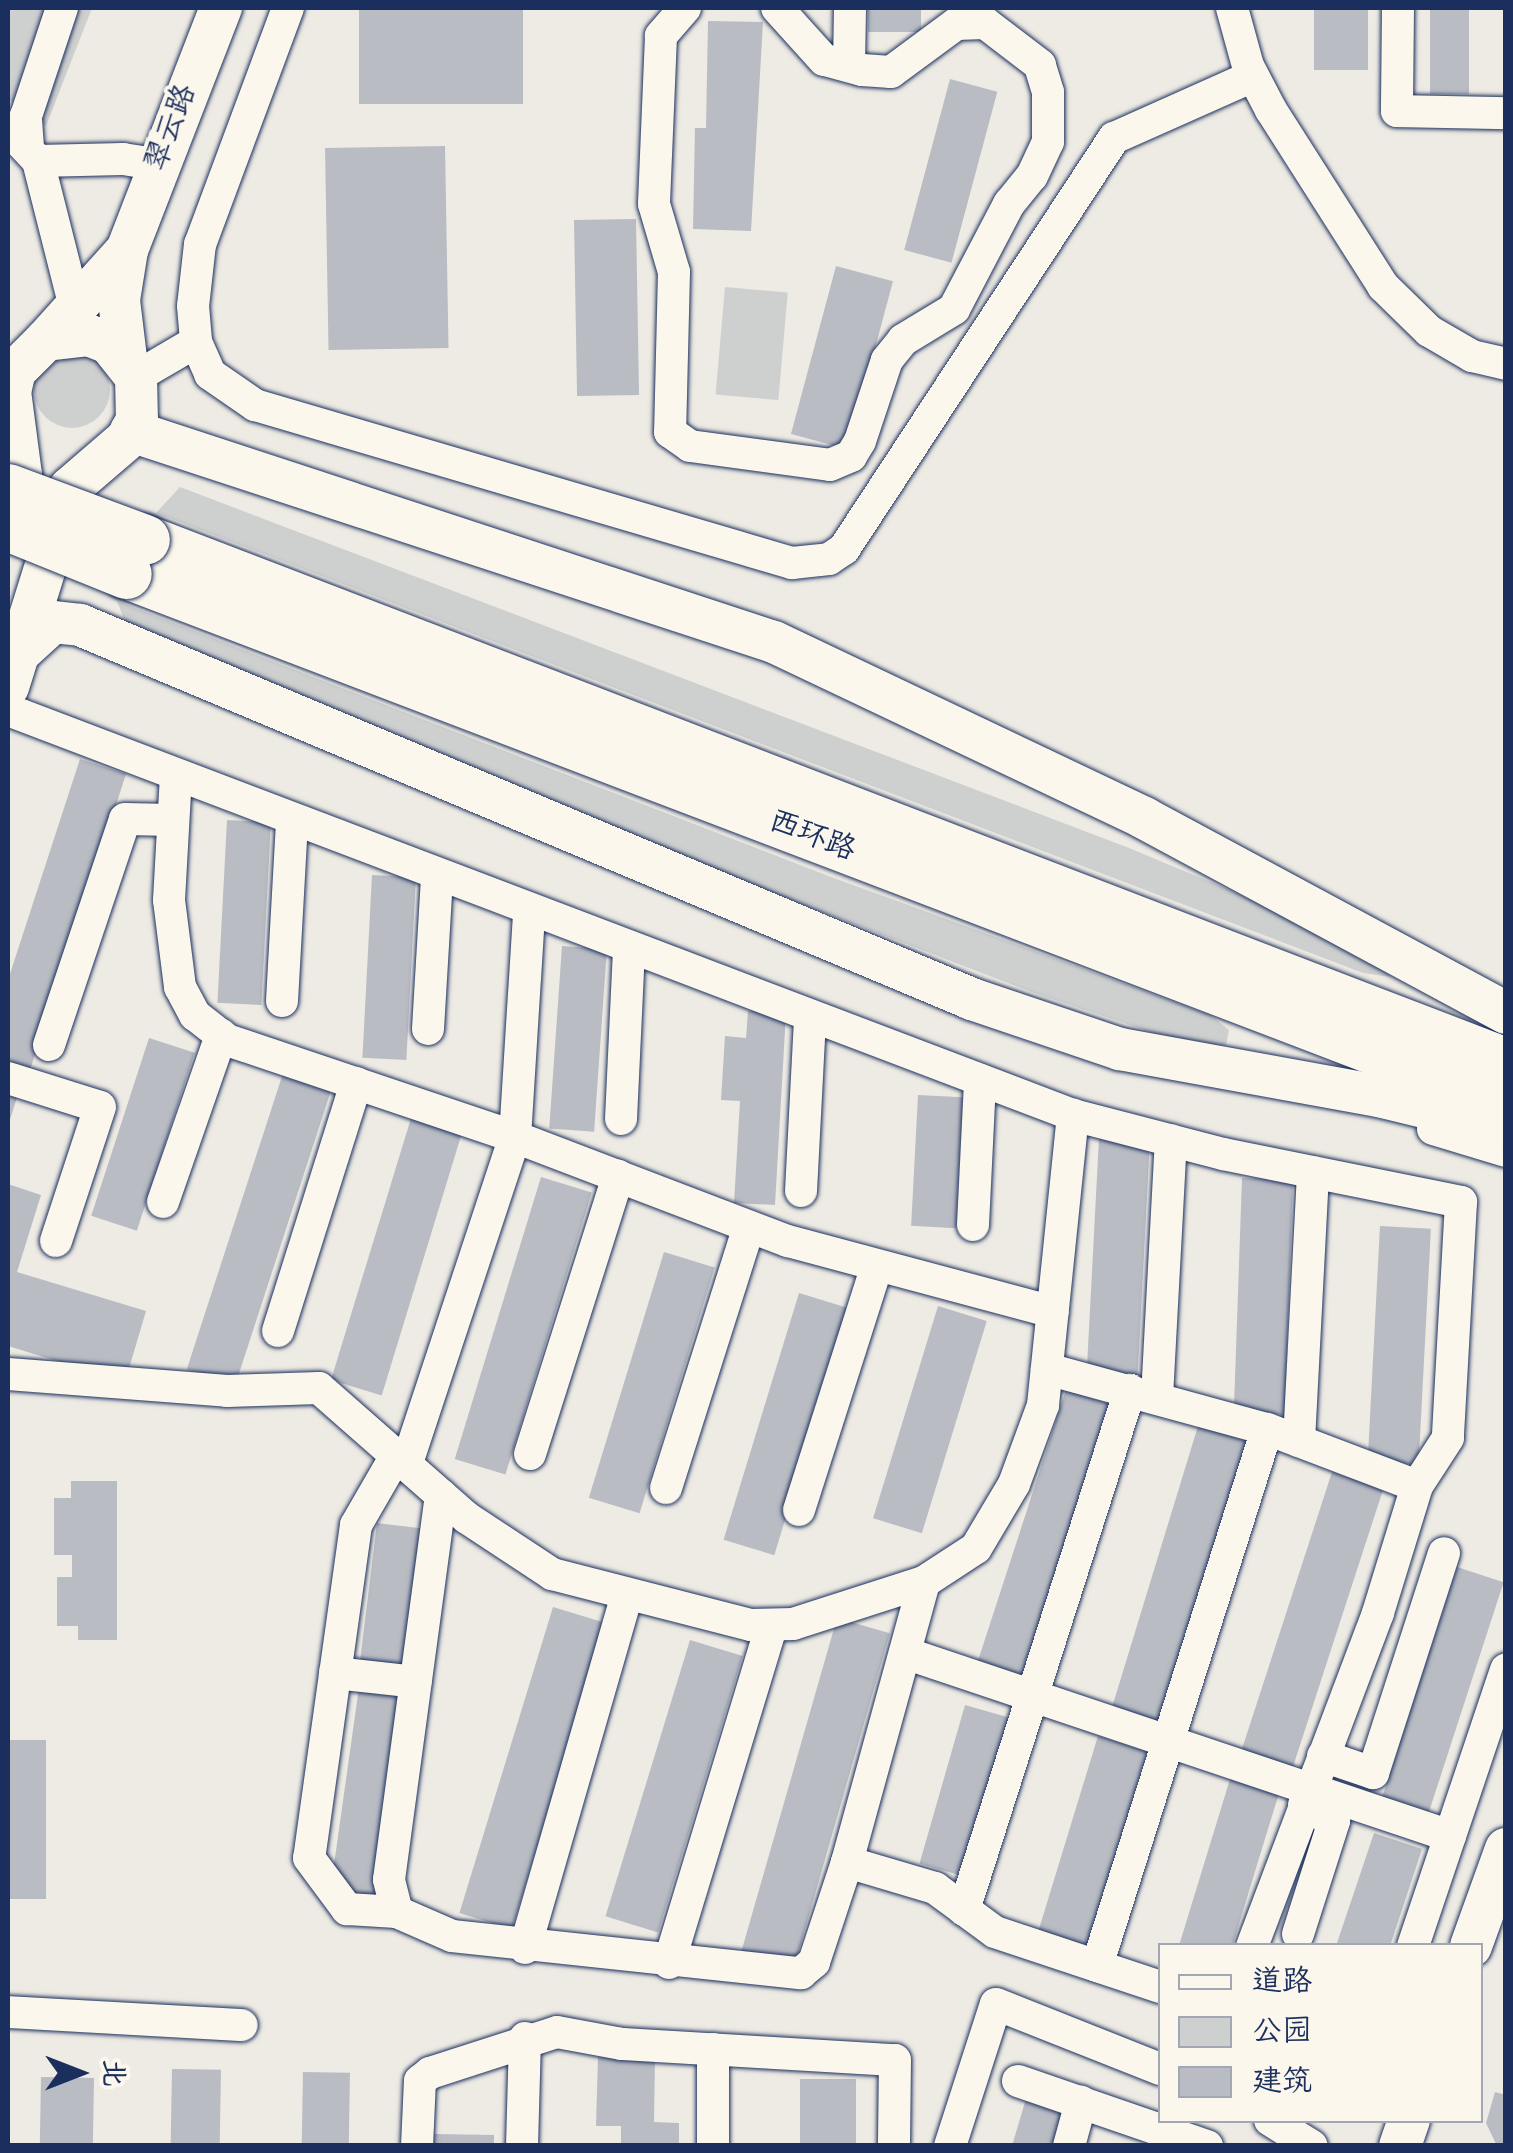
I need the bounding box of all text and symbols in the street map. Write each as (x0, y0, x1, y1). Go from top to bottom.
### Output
street label: 翠云路 (141, 81, 207, 177)
street label: 西环路 (763, 806, 859, 872)
legend (1158, 1943, 1483, 2123)
text: 道路 (1252, 1963, 1312, 2006)
text: 公园 (1252, 2013, 1312, 2056)
north arrow (30, 2023, 130, 2123)
text: 北 (90, 2059, 130, 2087)
text: 建筑 (1252, 2063, 1312, 2106)

